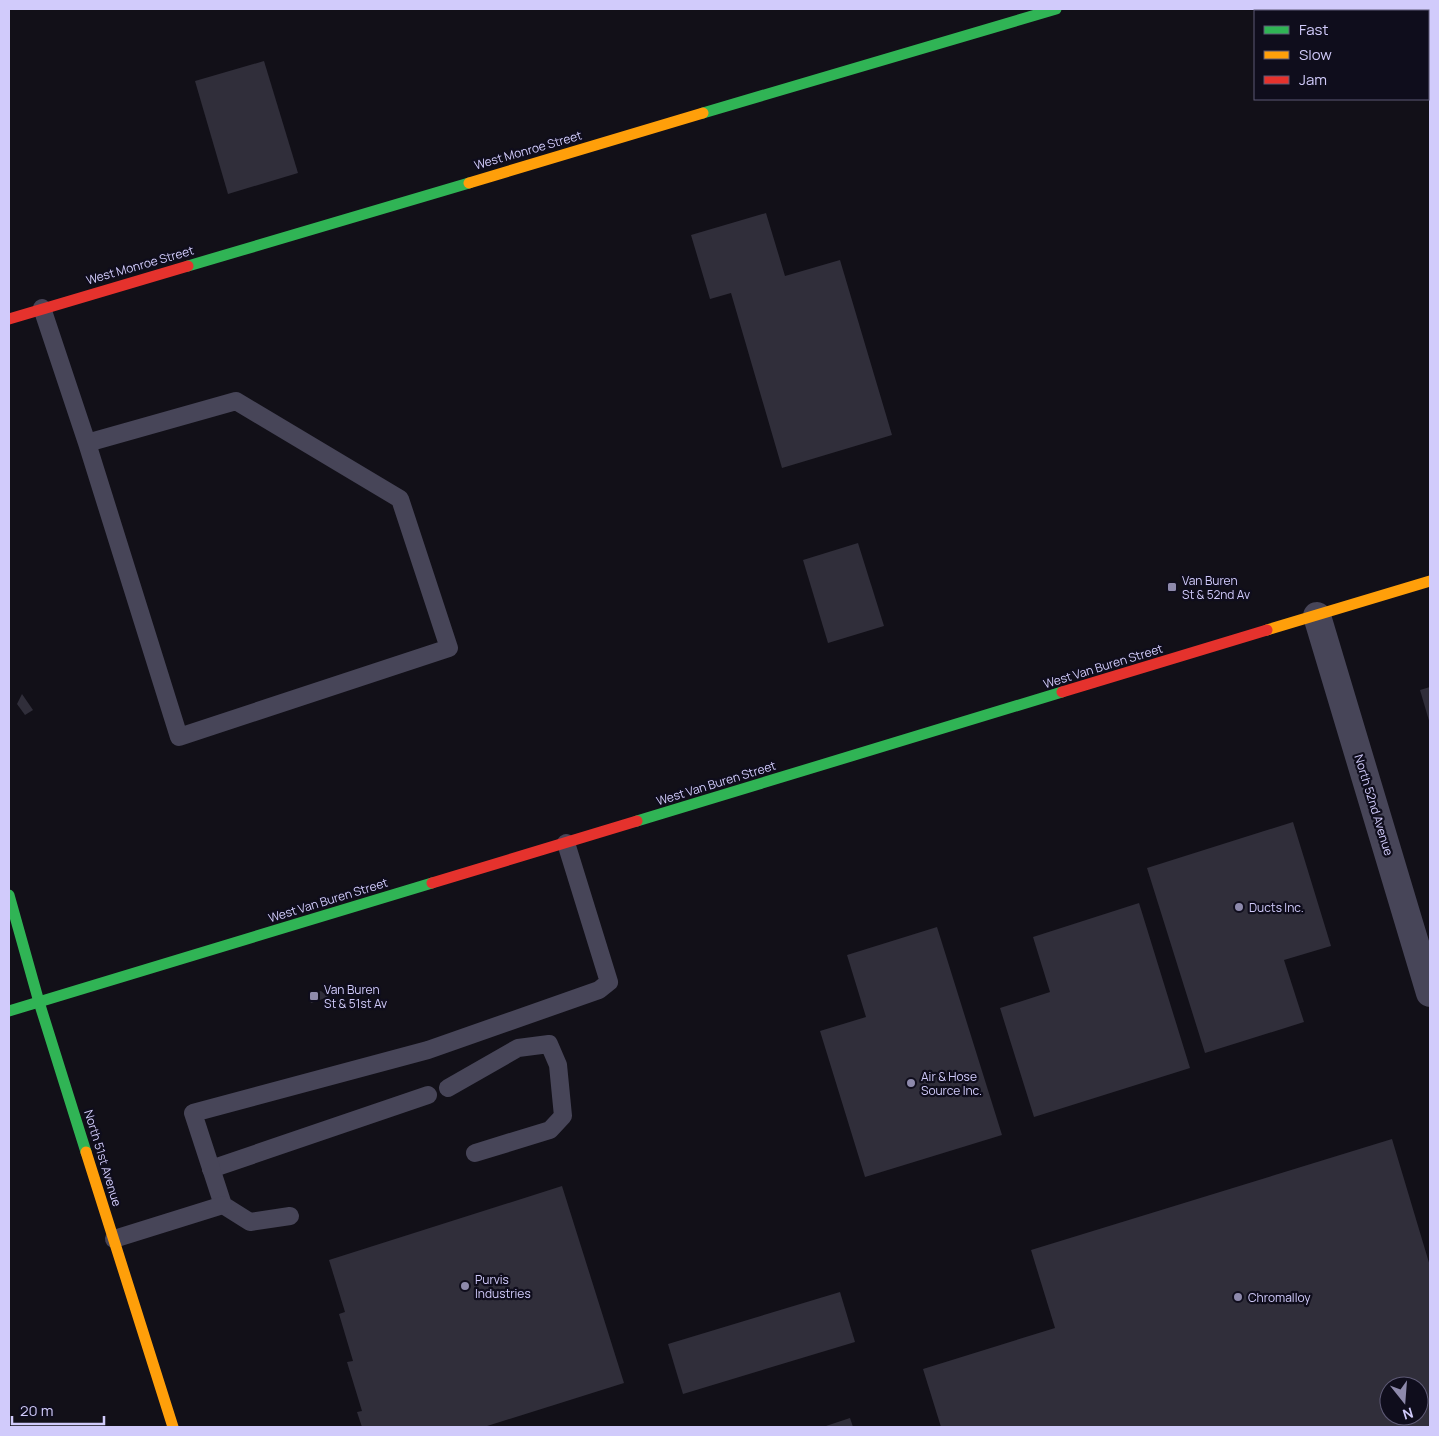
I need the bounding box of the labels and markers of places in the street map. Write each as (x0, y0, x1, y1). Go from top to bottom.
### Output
place label: Van Buren St & 52nd Av (1182, 572, 1250, 603)
marker: Van Buren St & 52nd Av (1166, 581, 1178, 593)
place label: Ducts Inc. (1249, 899, 1304, 916)
marker: Ducts Inc. (1233, 901, 1245, 913)
place label: Van Buren St & 51st Av (324, 981, 387, 1012)
marker: Van Buren St & 51st Av (308, 990, 320, 1002)
place label: Air & Hose Source Inc. (921, 1068, 982, 1099)
marker: Air & Hose Source Inc. (905, 1077, 917, 1089)
place label: Purvis Industries (475, 1271, 531, 1302)
marker: Purvis Industries (459, 1280, 471, 1292)
place label: Chromalloy (1248, 1289, 1311, 1306)
marker: Chromalloy (1232, 1291, 1244, 1303)

